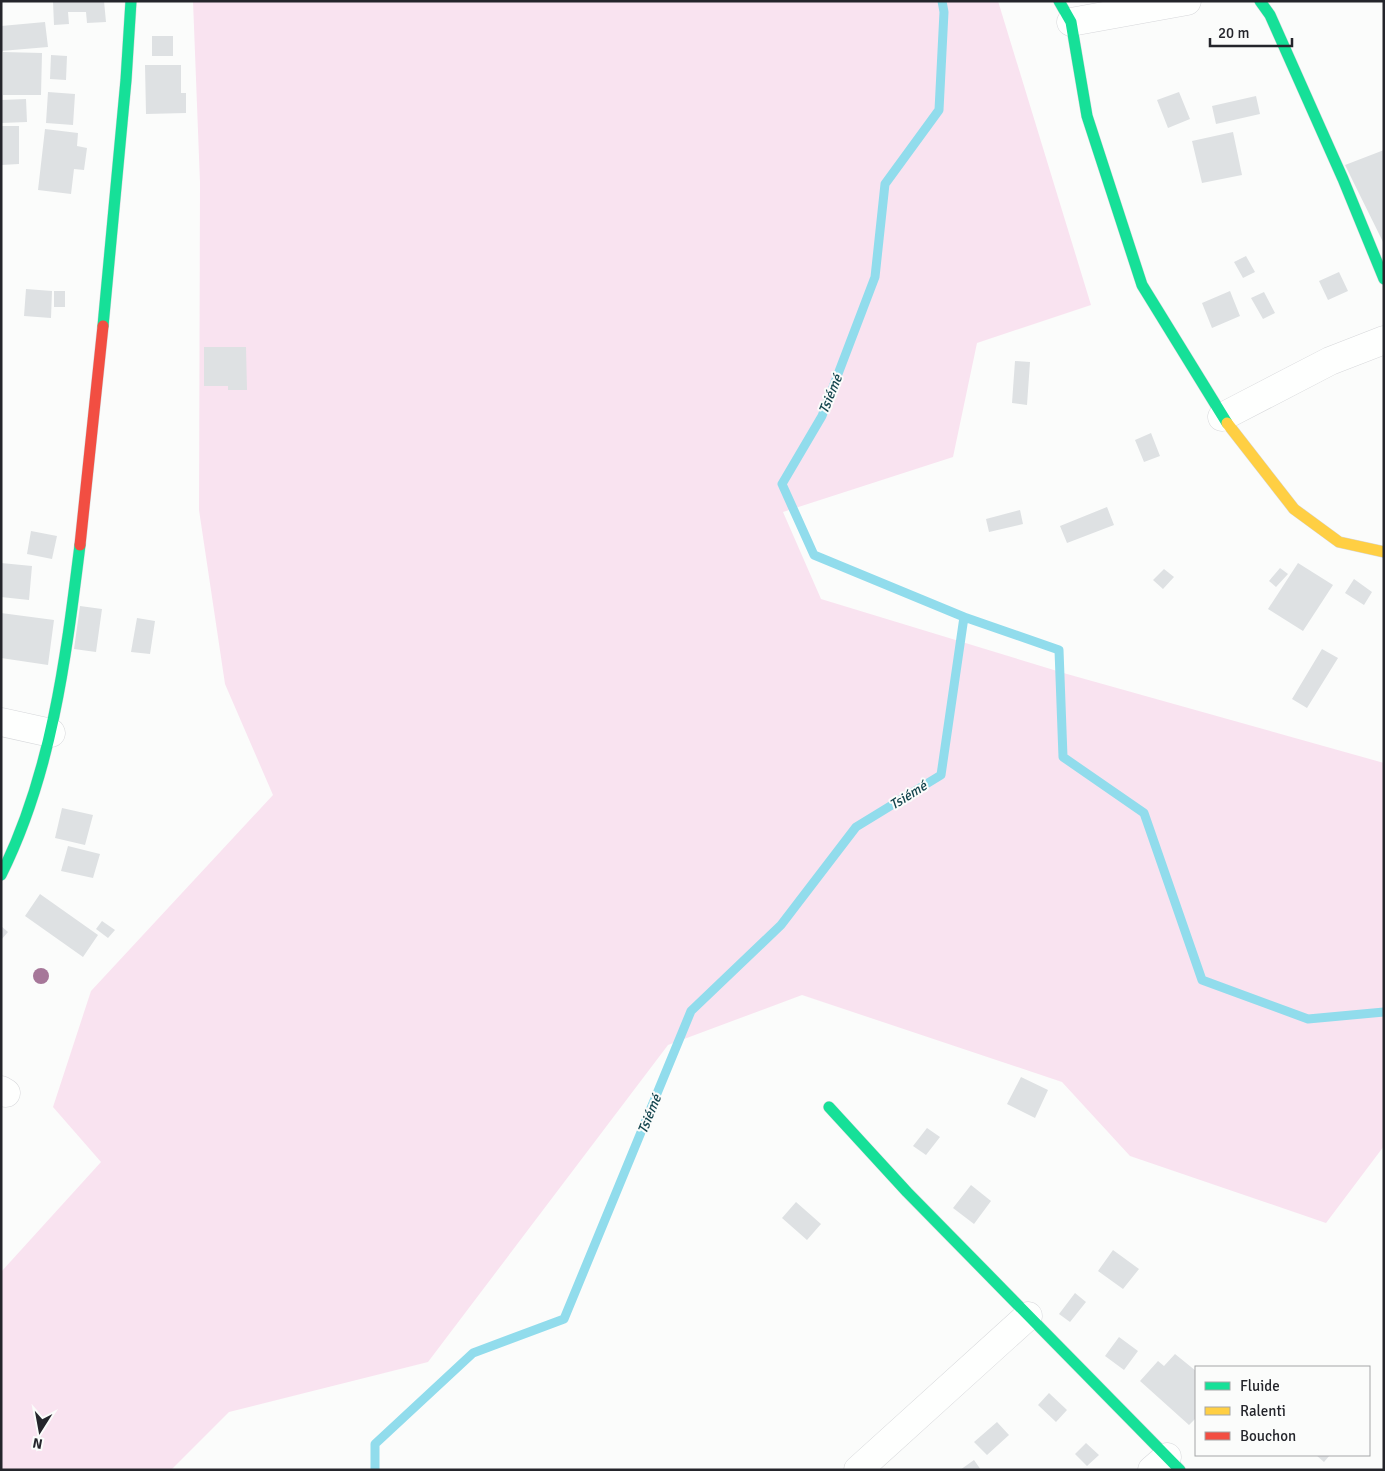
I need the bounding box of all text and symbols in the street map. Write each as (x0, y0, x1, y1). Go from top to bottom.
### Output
scale bar (1210, 15, 1292, 47)
text: 20 m (1218, 24, 1249, 42)
water label: Tsiémé (815, 371, 846, 416)
water label: Tsiémé (886, 777, 931, 813)
water label: Tsiémé (634, 1091, 665, 1136)
legend (1195, 1366, 1370, 1456)
text: Fluide (1240, 1377, 1280, 1395)
text: Ralenti (1240, 1402, 1286, 1420)
north arrow (15, 1406, 65, 1456)
text: Bouchon (1240, 1427, 1296, 1445)
text: N (31, 1434, 44, 1453)

